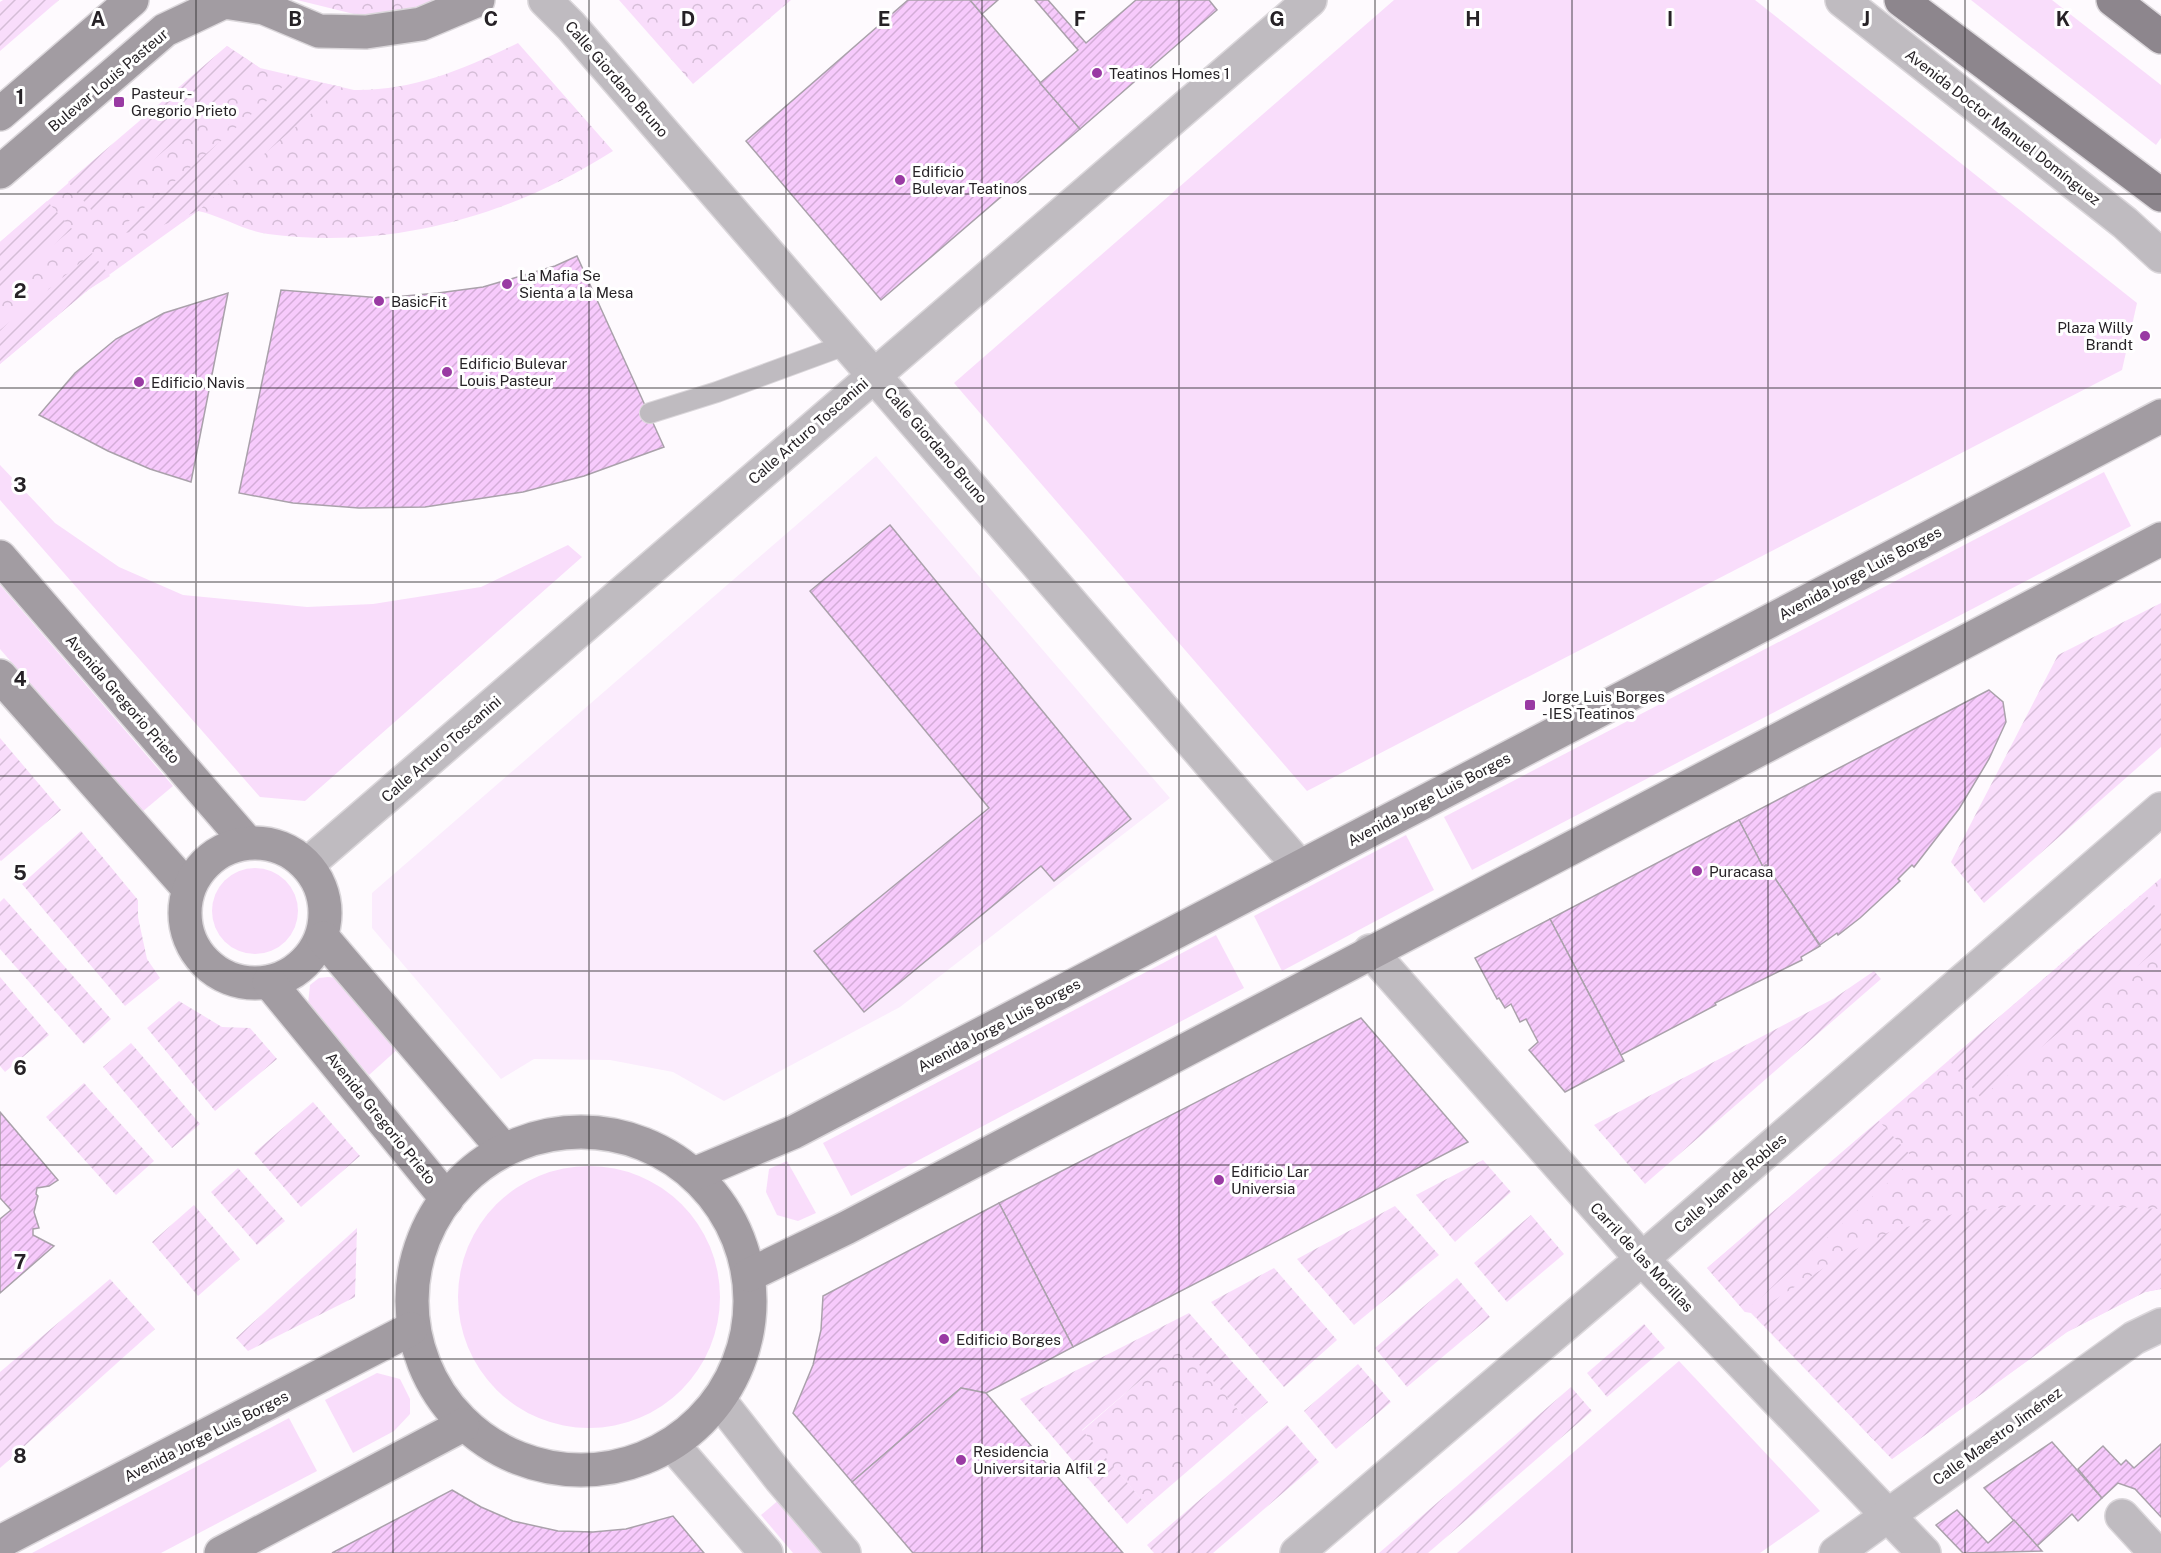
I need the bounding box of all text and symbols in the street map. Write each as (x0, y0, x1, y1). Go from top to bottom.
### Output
text: A (91, 7, 105, 31)
text: B (288, 7, 302, 31)
text: C (484, 7, 498, 31)
text: D (681, 7, 695, 31)
text: E (878, 7, 890, 31)
text: F (1074, 7, 1086, 31)
text: G (1269, 7, 1285, 31)
text: H (1465, 7, 1481, 31)
text: I (1667, 7, 1673, 31)
text: J (1862, 7, 1870, 31)
text: K (2056, 7, 2070, 31)
street label: Calle Giordano Bruno (562, 18, 672, 140)
street label: Bulevar Louis Pasteur (45, 25, 171, 135)
street label: Avenida Doctor Manuel Domínguez (1902, 46, 2104, 208)
place label: Teatinos Homes 1 (1109, 65, 1230, 82)
marker: Teatinos Homes 1 (1090, 66, 1104, 80)
text: 1 (16, 85, 24, 109)
place label: Pasteur - Gregorio Prieto (131, 85, 237, 119)
marker: Pasteur - Gregorio Prieto (112, 95, 126, 109)
place label: Edificio Bulevar Teatinos (912, 163, 1027, 197)
marker: Edificio Bulevar Teatinos (893, 173, 907, 187)
place label: La Mafia Se Sienta a la Mesa (519, 267, 633, 301)
marker: La Mafia Se Sienta a la Mesa (500, 277, 514, 291)
text: 2 (14, 279, 26, 303)
place label: BasicFit (391, 293, 447, 310)
marker: BasicFit (372, 294, 386, 308)
place label: Plaza Willy Brandt (2057, 319, 2133, 353)
marker: Plaza Willy Brandt (2138, 329, 2152, 343)
place label: Edificio Bulevar Louis Pasteur (459, 355, 567, 389)
marker: Edificio Bulevar Louis Pasteur (440, 365, 454, 379)
place label: Edificio Navis (151, 374, 245, 391)
street label: Calle Arturo Toscanini (745, 374, 871, 488)
marker: Edificio Navis (132, 375, 146, 389)
street label: Calle Giordano Bruno (881, 384, 991, 506)
text: 3 (13, 473, 27, 497)
street label: Avenida Jorge Luis Borges (1776, 523, 1944, 623)
street label: Avenida Gregorio Prieto (63, 631, 183, 767)
text: 4 (13, 667, 27, 691)
place label: Jorge Luis Borges - IES Teatinos (1542, 688, 1665, 722)
street label: Calle Arturo Toscanini (378, 692, 504, 806)
marker: Jorge Luis Borges - IES Teatinos (1523, 698, 1537, 712)
street label: Avenida Jorge Luis Borges (1345, 749, 1513, 849)
text: 5 (13, 861, 27, 885)
place label: Puracasa (1709, 863, 1773, 880)
marker: Puracasa (1690, 864, 1704, 878)
street label: Avenida Jorge Luis Borges (915, 975, 1083, 1075)
street label: Avenida Gregorio Prieto (323, 1049, 439, 1187)
text: 6 (13, 1056, 27, 1080)
street label: Calle Juan de Robles (1671, 1130, 1789, 1236)
place label: Edificio Lar Universia (1231, 1163, 1309, 1197)
marker: Edificio Lar Universia (1212, 1173, 1226, 1187)
street label: Carril de las Morillas (1587, 1199, 1697, 1315)
text: 7 (14, 1250, 26, 1274)
place label: Edificio Borges (956, 1331, 1061, 1348)
marker: Edificio Borges (937, 1332, 951, 1346)
street label: Calle Maestro Jiménez (1929, 1383, 2065, 1489)
street label: Avenida Jorge Luis Borges (121, 1387, 291, 1485)
place label: Residencia Universitaria Alfil 2 (973, 1443, 1106, 1477)
text: 8 (13, 1444, 27, 1468)
marker: Residencia Universitaria Alfil 2 (954, 1453, 968, 1467)

